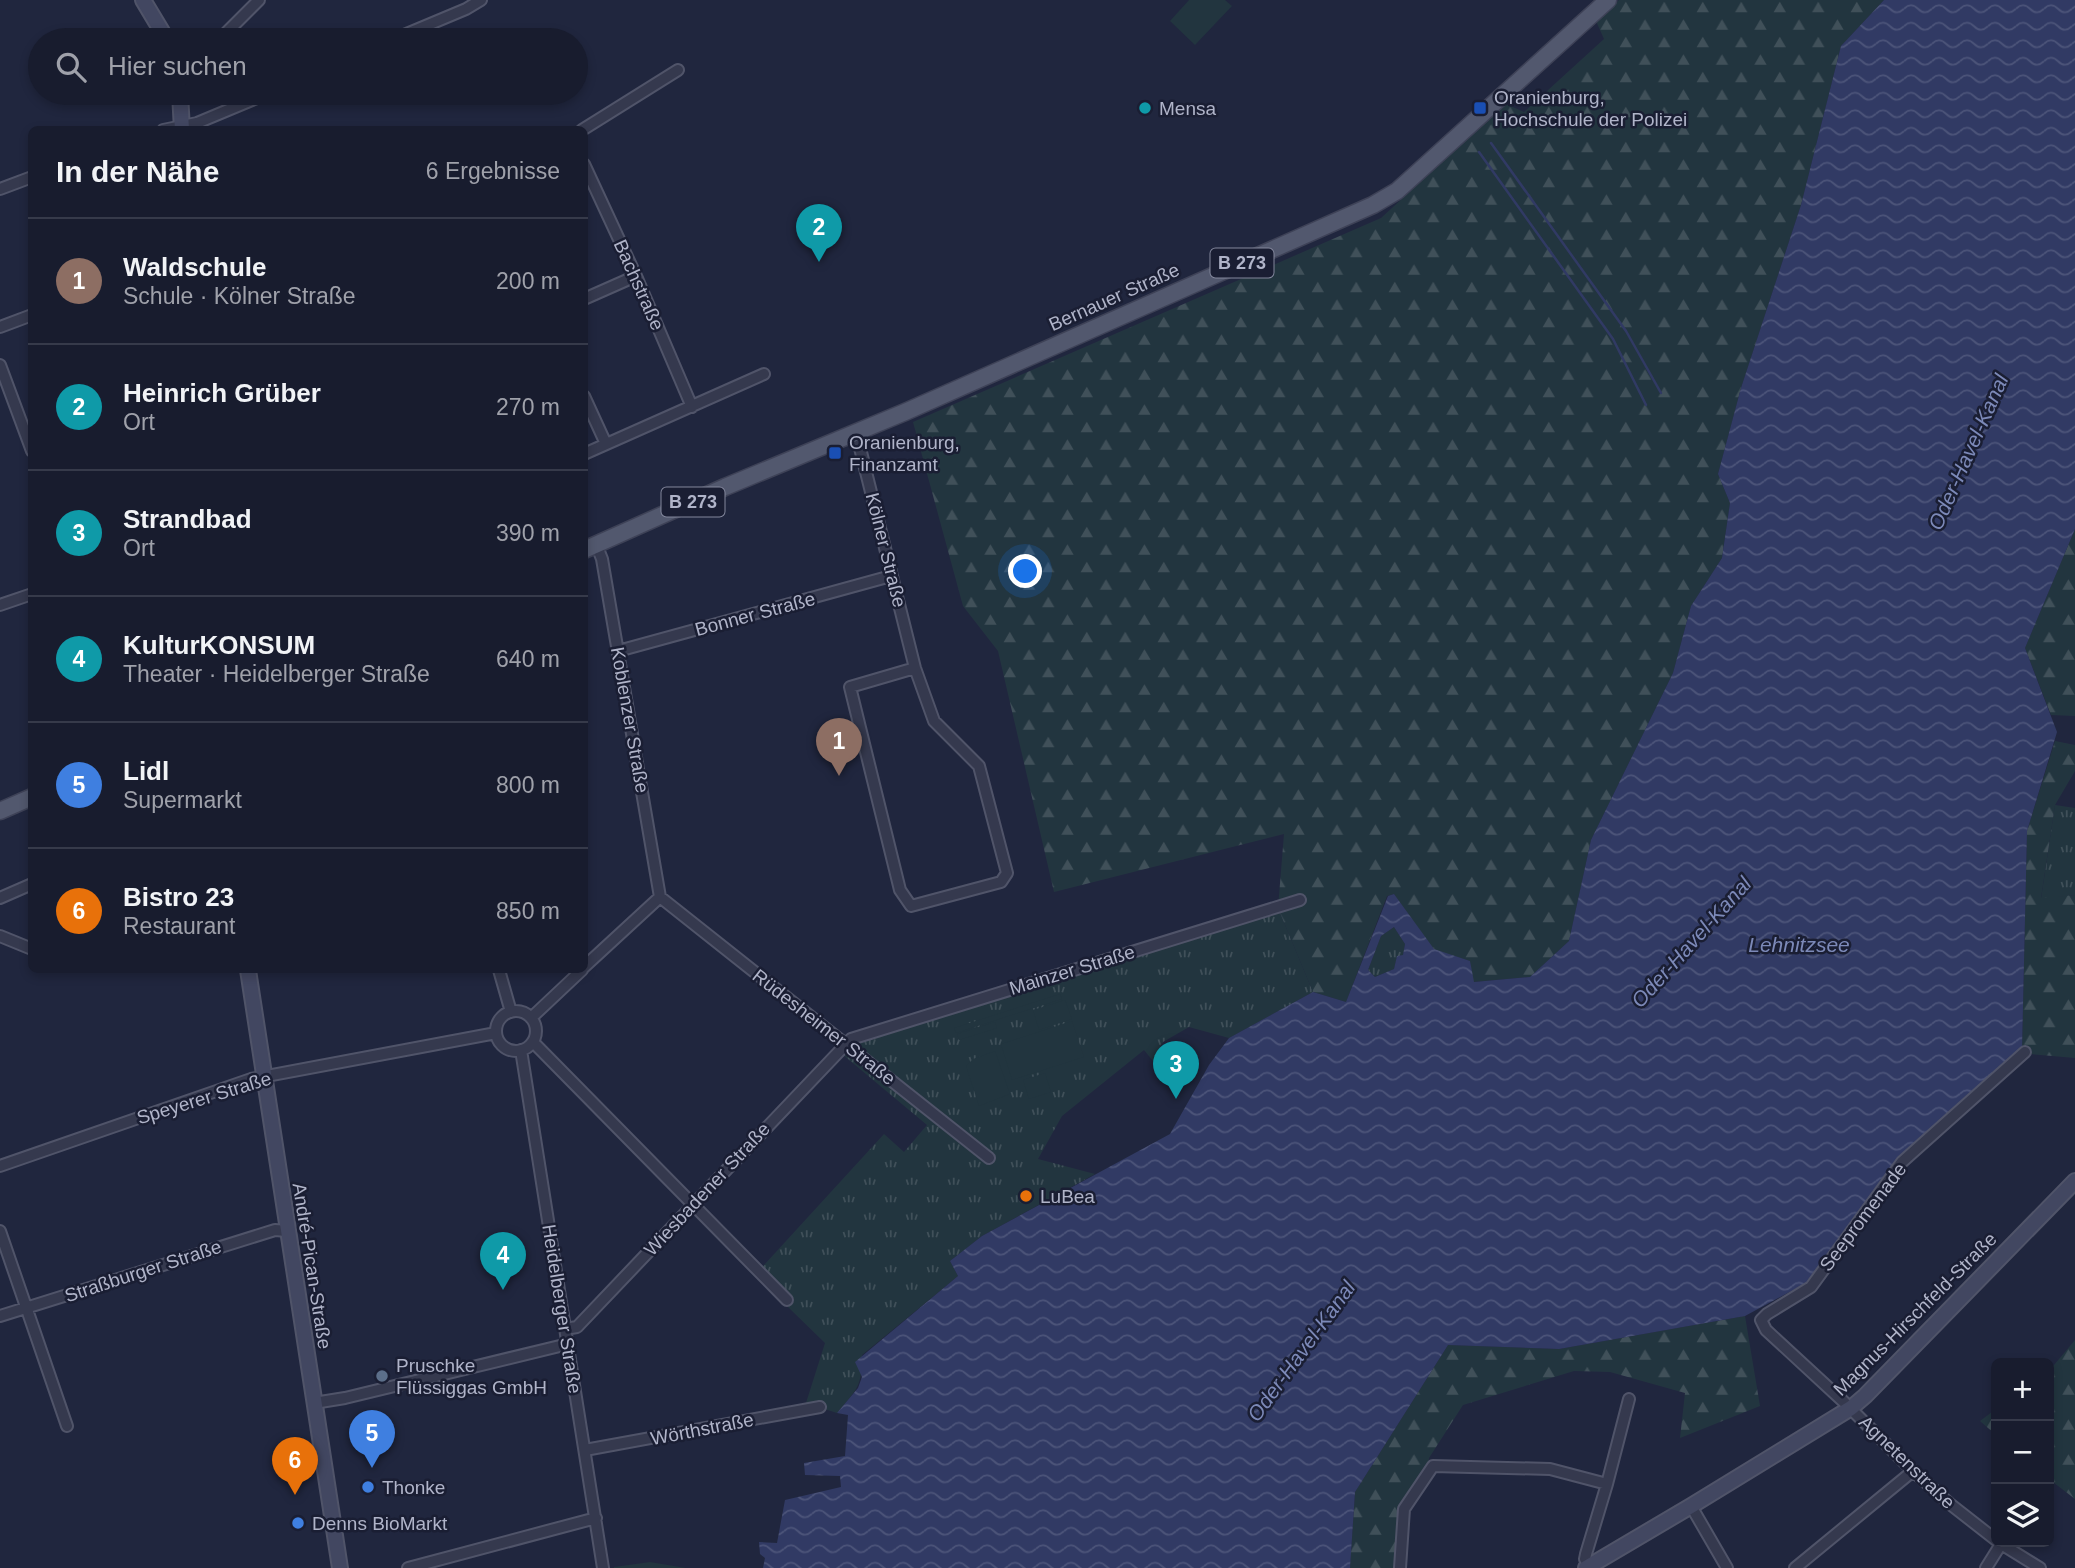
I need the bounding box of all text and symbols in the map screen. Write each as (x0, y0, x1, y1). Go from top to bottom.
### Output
search box (28, 28, 588, 105)
icon: search (52, 48, 90, 86)
text: Hier suchen (108, 51, 247, 81)
place label: Oranienburg, Hochschule der Polizei (1494, 87, 1687, 130)
place label: Mensa (1159, 98, 1216, 119)
marker: Mensa (1137, 100, 1153, 116)
marker: Oranienburg, Hochschule der Polizei (1472, 100, 1488, 116)
text: In der Nähe (56, 155, 219, 188)
text: 6 Ergebnisse (426, 158, 560, 184)
pin: 2 (796, 204, 842, 262)
street label: Bachstraße (610, 236, 668, 334)
road number: B 273 (1210, 248, 1274, 278)
text: Waldschule (123, 252, 267, 282)
street label: Bernauer Straße (1046, 259, 1182, 335)
text: 1 (73, 268, 85, 294)
text: 200 m (496, 268, 560, 294)
text: Schule · Kölner Straße (123, 283, 356, 309)
water label: Oder-Havel-Kanal (1923, 370, 2013, 533)
text: Heinrich Grüber (123, 378, 321, 408)
text: 2 (73, 394, 85, 420)
text: 270 m (496, 394, 560, 420)
text: Ort (123, 409, 155, 435)
place label: Oranienburg, Finanzamt (849, 432, 960, 475)
marker: Oranienburg, Finanzamt (827, 445, 843, 461)
road number: B 273 (662, 488, 724, 516)
street label: Kölner Straße (862, 491, 910, 609)
text: Strandbad (123, 504, 252, 534)
text: 3 (73, 520, 85, 546)
text: 390 m (496, 520, 560, 546)
text: Ort (123, 535, 155, 561)
your location (1008, 554, 1042, 588)
street label: Bonner Straße (693, 588, 817, 640)
text: KulturKONSUM (123, 630, 315, 660)
street label: Koblenzer Straße (607, 645, 653, 795)
text: 4 (73, 646, 85, 672)
text: 640 m (496, 646, 560, 672)
text: Theater · Heidelberger Straße (123, 661, 430, 687)
pin: 1 (816, 718, 862, 776)
text: Lidl (123, 756, 169, 786)
text: 5 (73, 772, 85, 798)
text: 800 m (496, 772, 560, 798)
text: Supermarkt (123, 787, 242, 813)
water label: Oder-Havel-Kanal (1626, 871, 1757, 1012)
text: Bistro 23 (123, 882, 234, 912)
text: 6 (73, 898, 85, 924)
text: 850 m (496, 898, 560, 924)
text: Restaurant (123, 913, 236, 939)
water label: Lehnitzsee (1748, 933, 1850, 956)
street label: Mainzer Straße (1007, 941, 1137, 999)
street label: Rüdesheimer Straße (748, 965, 900, 1089)
pin: 3 (1153, 1041, 1199, 1099)
street label: Speyerer Straße (134, 1068, 274, 1128)
street label: Wiesbadener Straße (640, 1118, 774, 1260)
street label: Seepromenade (1816, 1159, 1910, 1275)
street label: André-Pican-Straße (288, 1181, 336, 1351)
place label: LuBea (1040, 1186, 1095, 1207)
marker: LuBea (1018, 1188, 1034, 1204)
street label: Heidelberger Straße (538, 1223, 586, 1395)
street label: Magnus-Hirschfeld-Straße (1829, 1228, 2001, 1400)
pin: 4 (480, 1232, 526, 1290)
street label: Straßburger Straße (62, 1236, 224, 1306)
water label: Oder-Havel-Kanal (1242, 1275, 1360, 1426)
place label: Pruschke Flüssiggas GmbH (396, 1355, 547, 1398)
map controls (1991, 1358, 2054, 1547)
button: + (1991, 1358, 2054, 1421)
marker: Pruschke Flüssiggas GmbH (374, 1368, 390, 1384)
street label: Wörthstraße (649, 1409, 755, 1449)
pin: 5 (349, 1410, 395, 1468)
street label: Agnetenstraße (1855, 1411, 1959, 1513)
button: − (1991, 1421, 2054, 1484)
pin: 6 (272, 1437, 318, 1495)
place label: Thonke (382, 1477, 445, 1498)
marker: Thonke (360, 1479, 376, 1495)
button: layers (1991, 1484, 2054, 1547)
place label: Denns BioMarkt (312, 1513, 448, 1534)
marker: Denns BioMarkt (290, 1515, 306, 1531)

